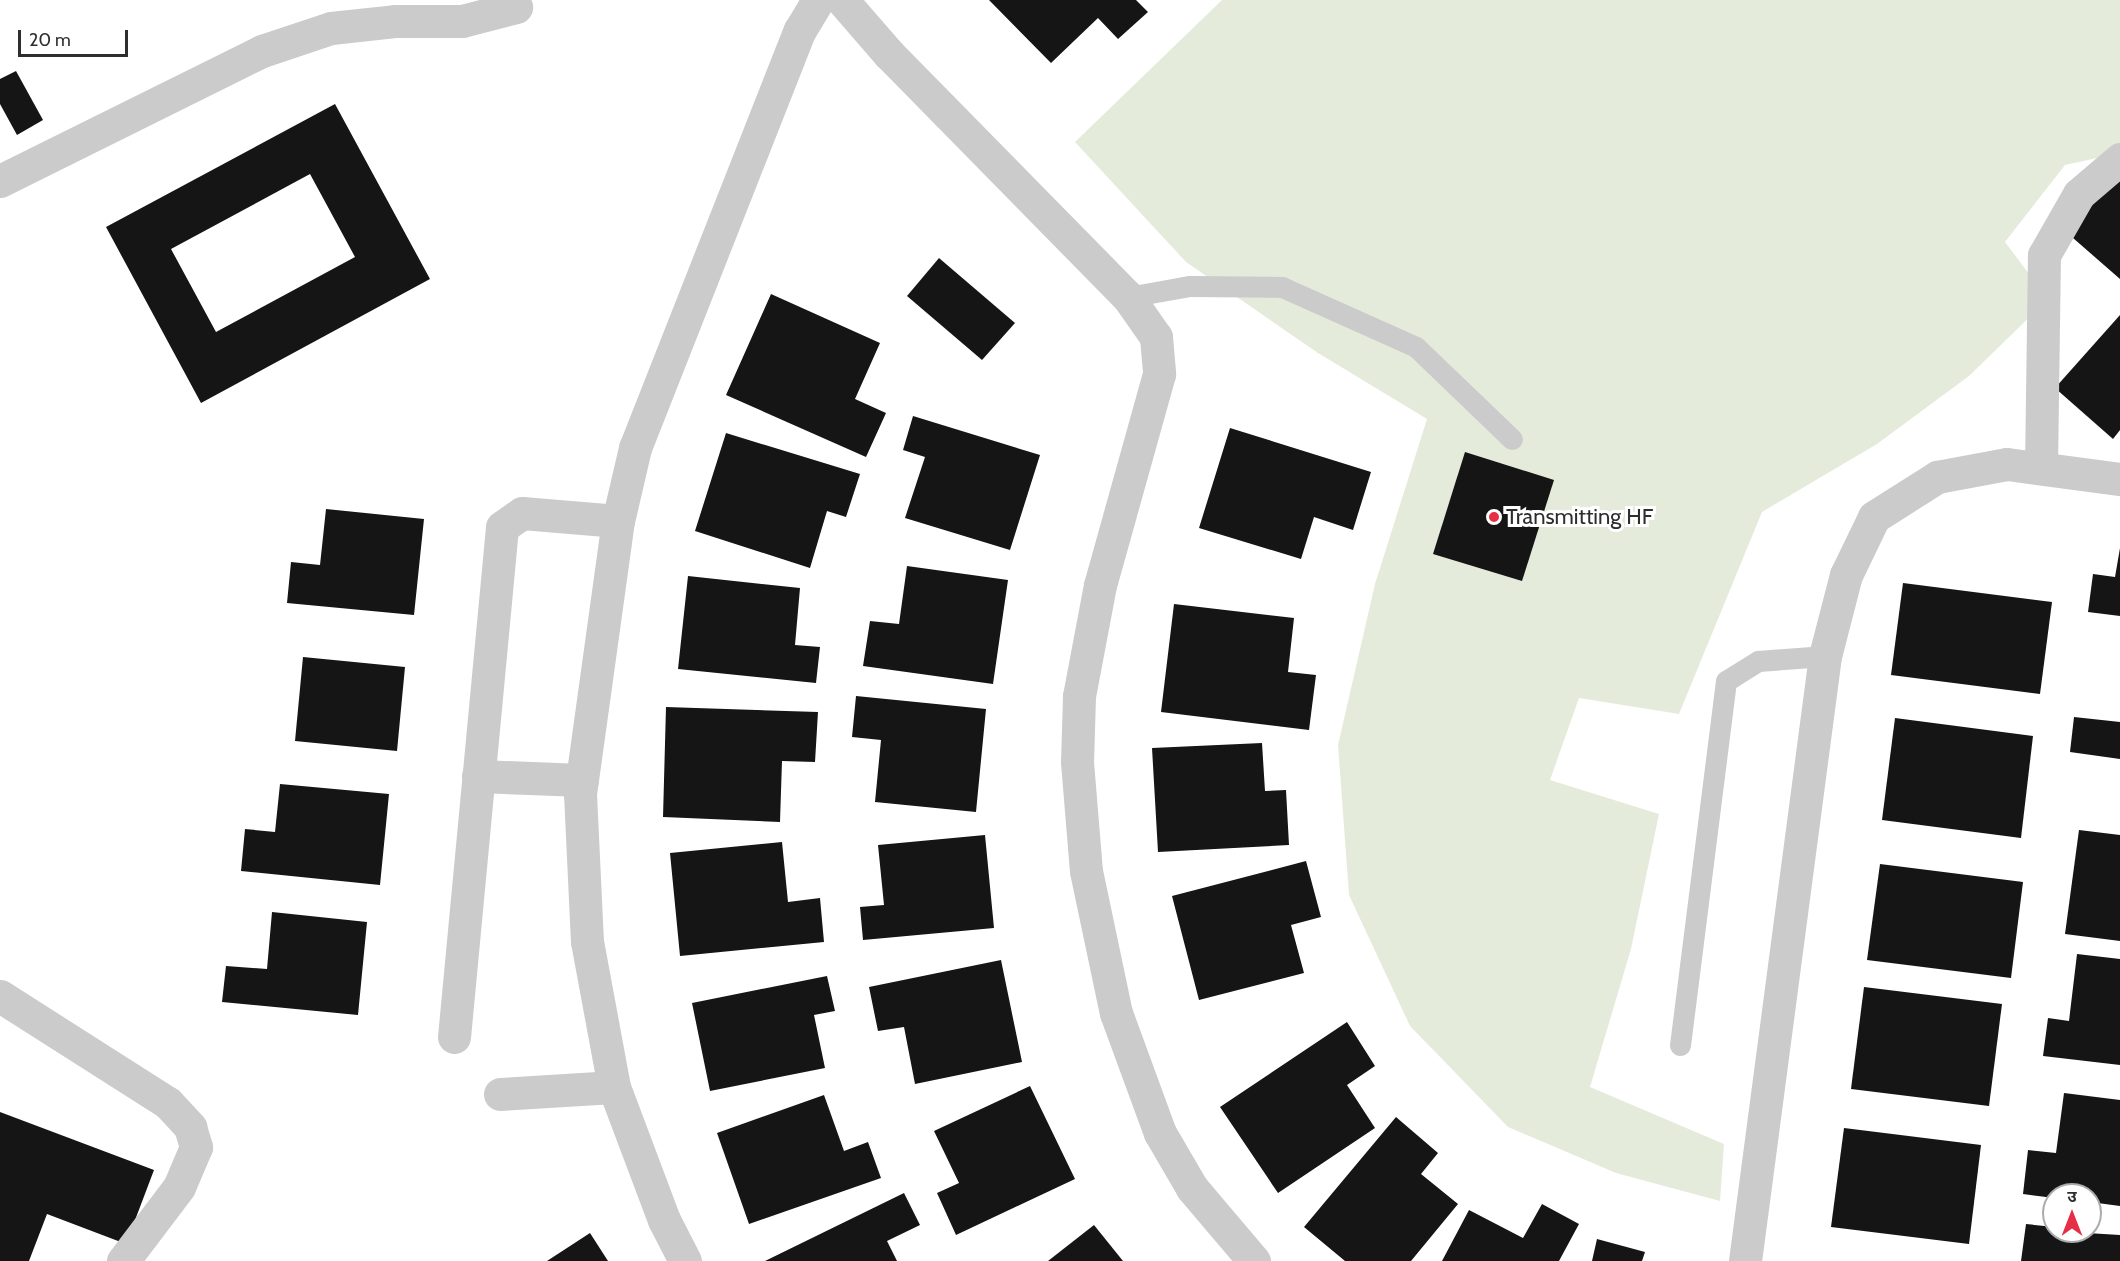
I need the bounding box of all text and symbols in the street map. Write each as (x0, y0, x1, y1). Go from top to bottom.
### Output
scale bar (21, 18, 130, 56)
text: 20 m (29, 29, 71, 51)
place label: Transmitting HF (1506, 504, 1653, 530)
marker: Transmitting HF (1487, 510, 1501, 524)
north arrow (2042, 1183, 2102, 1243)
text: उ (2067, 1187, 2077, 1206)

